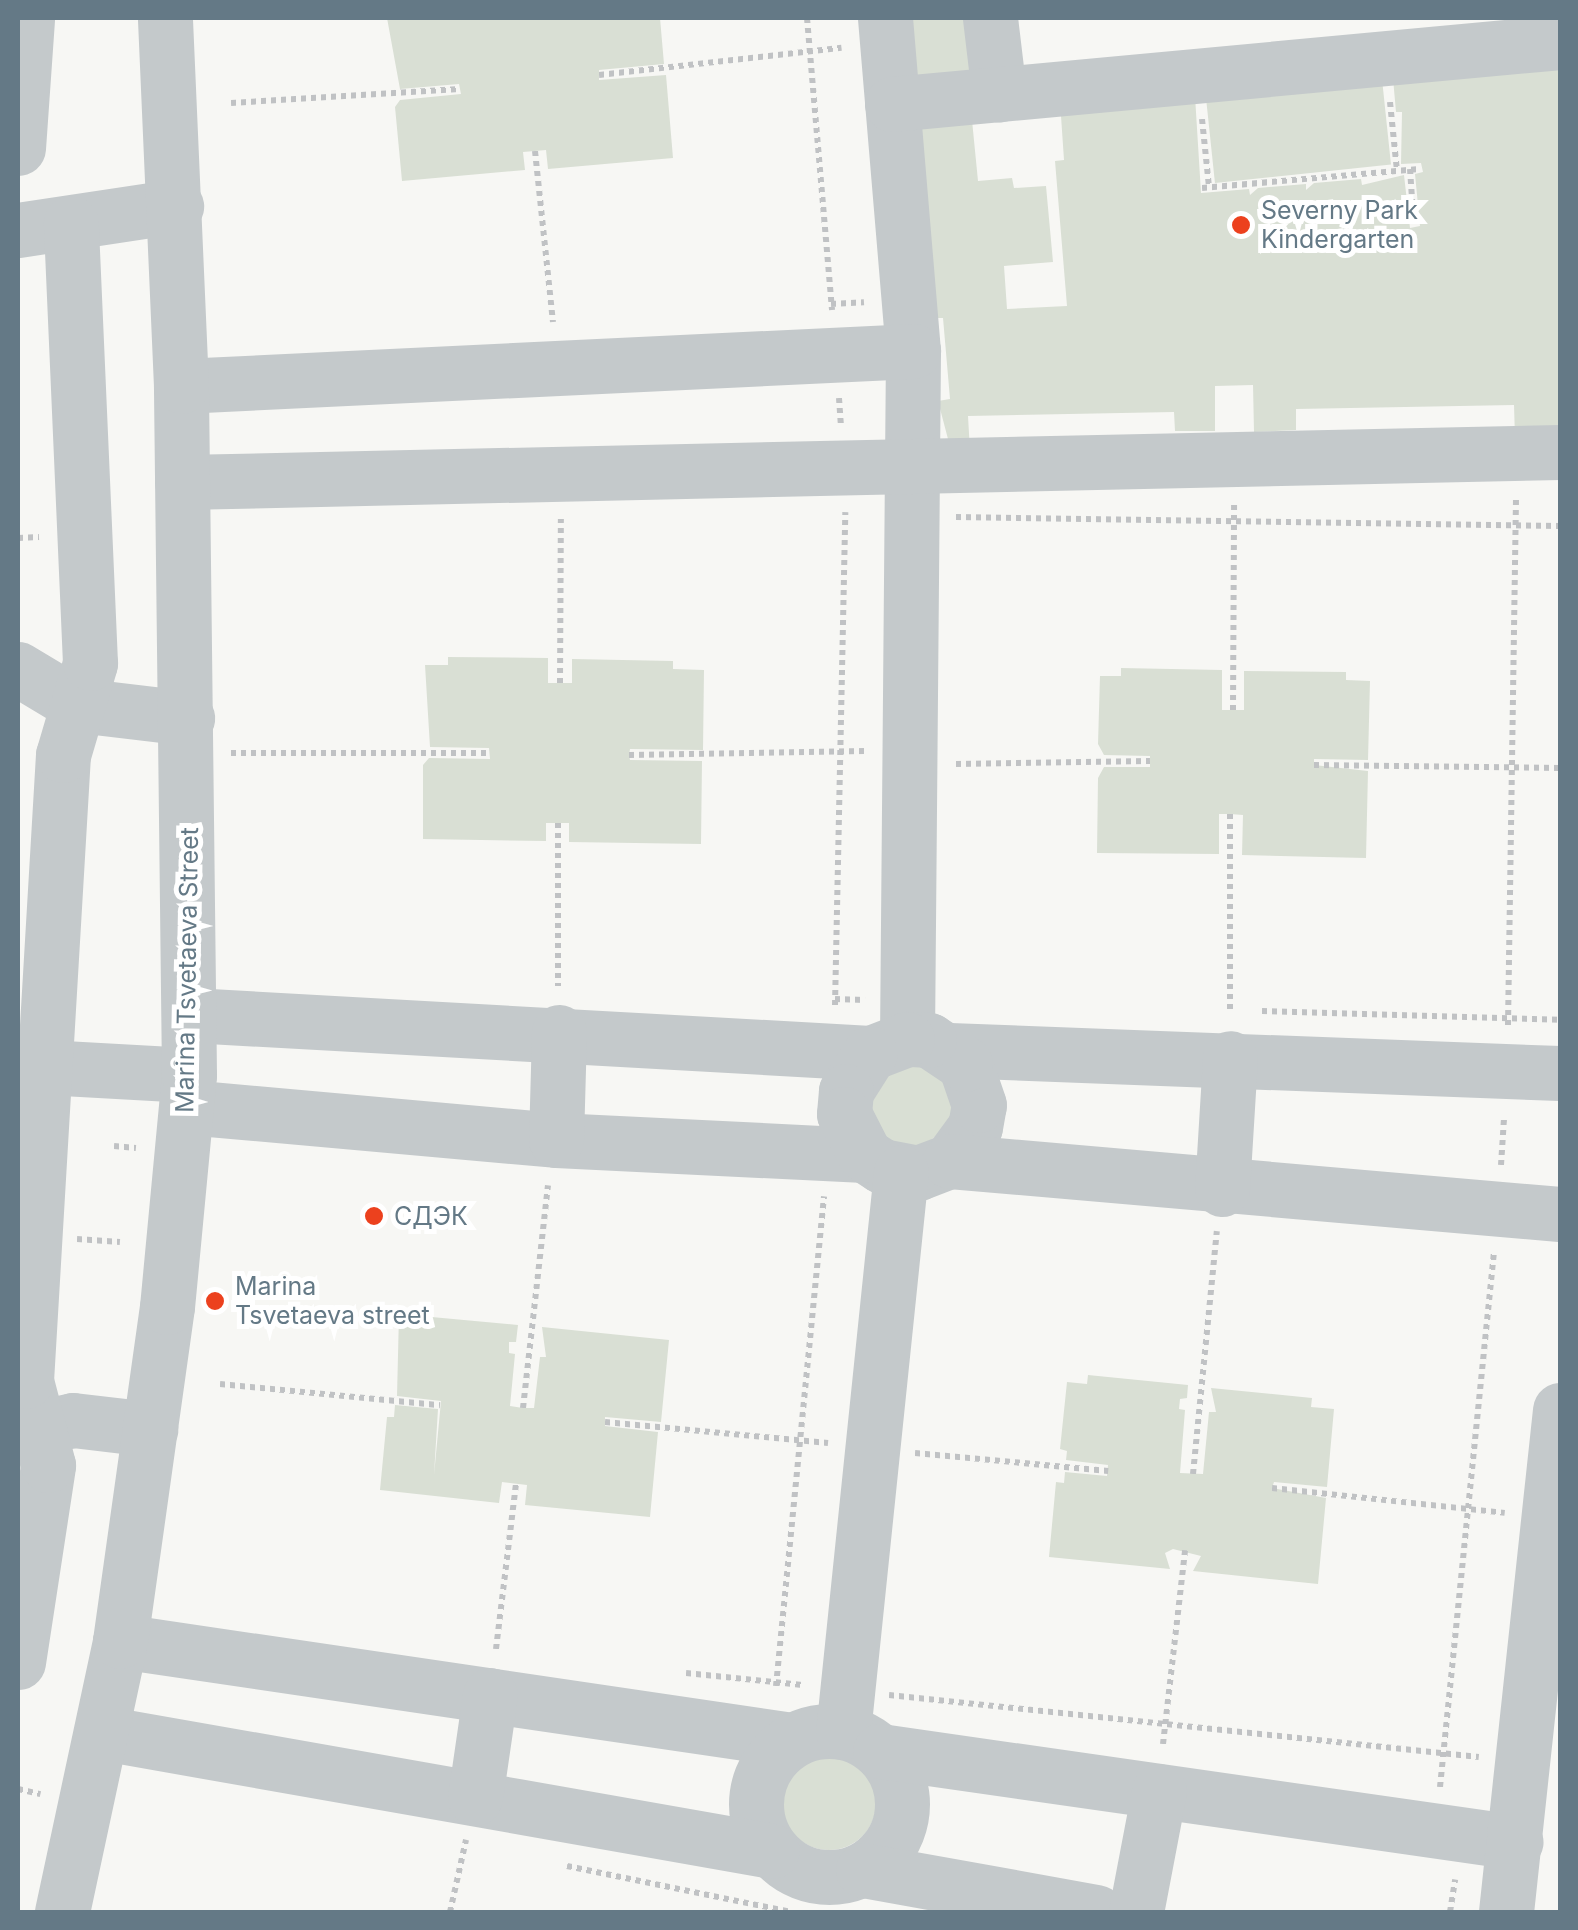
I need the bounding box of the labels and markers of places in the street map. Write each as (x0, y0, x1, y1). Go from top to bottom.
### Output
place label: Severny Park Kindergarten (1261, 196, 1418, 255)
marker: Severny Park Kindergarten (1230, 214, 1252, 236)
place label: СДЭК (394, 1201, 468, 1231)
marker: СДЭК (363, 1205, 385, 1227)
place label: Marina Tsvetaeva street (235, 1272, 430, 1331)
marker: Marina Tsvetaeva street (204, 1290, 226, 1312)

